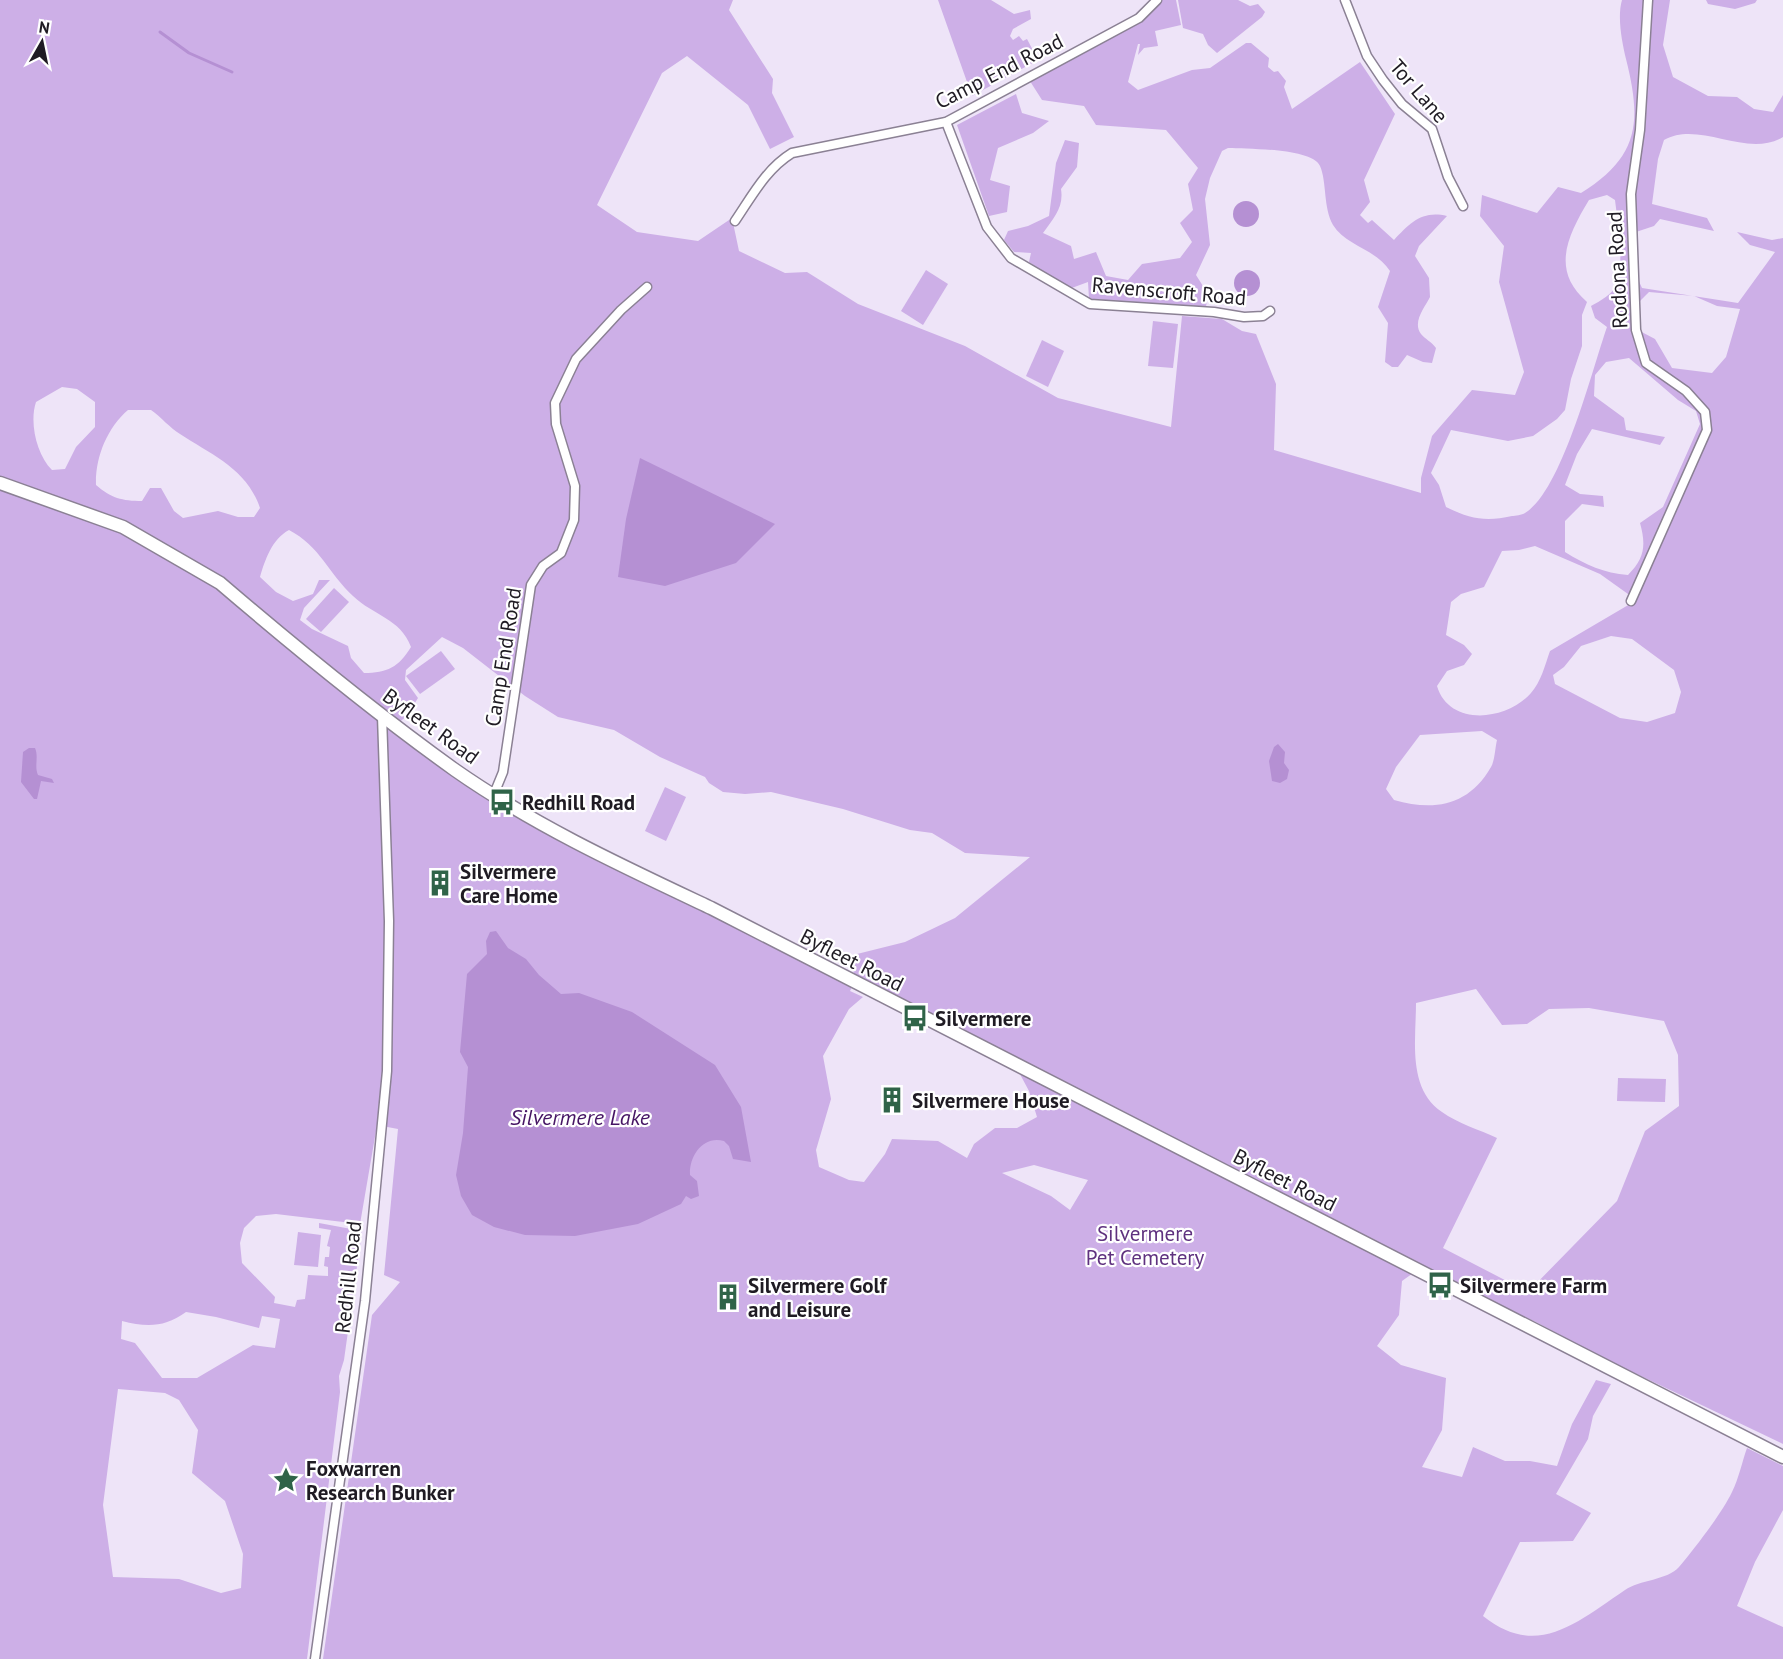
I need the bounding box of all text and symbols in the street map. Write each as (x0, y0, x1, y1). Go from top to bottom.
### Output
north arrow (12, 12, 72, 72)
text: N (38, 16, 51, 38)
street label: Camp End Road (930, 27, 1068, 115)
street label: Tor Lane (1384, 53, 1454, 129)
street label: Rodona Road (1600, 211, 1634, 329)
street label: Ravenscroft Road (1091, 271, 1247, 311)
street label: Camp End Road (479, 586, 527, 728)
street label: Byfleet Road (378, 682, 484, 770)
bus stop icon: Redhill Road (487, 787, 517, 817)
place label: Redhill Road (522, 789, 635, 816)
place label: Silvermere Care Home (460, 858, 558, 909)
building icon: Silvermere Care Home (425, 868, 455, 898)
street label: Byfleet Road (796, 922, 908, 998)
bus stop icon: Silvermere (900, 1003, 930, 1033)
place label: Silvermere (935, 1005, 1031, 1032)
building icon: Silvermere House (877, 1085, 907, 1115)
place label: Silvermere House (912, 1087, 1070, 1114)
water label: Silvermere Lake (510, 1103, 651, 1131)
street label: Byfleet Road (1229, 1142, 1341, 1218)
street label: Redhill Road (329, 1219, 367, 1335)
park label: Silvermere Pet Cemetery (1086, 1220, 1204, 1271)
bus stop icon: Silvermere Farm (1425, 1270, 1455, 1300)
place label: Silvermere Golf and Leisure (748, 1272, 888, 1323)
place label: Silvermere Farm (1460, 1272, 1607, 1299)
building icon: Silvermere Golf and Leisure (713, 1282, 743, 1312)
place label: Foxwarren Research Bunker (306, 1455, 455, 1506)
place icon: Foxwarren Research Bunker (271, 1465, 301, 1495)

